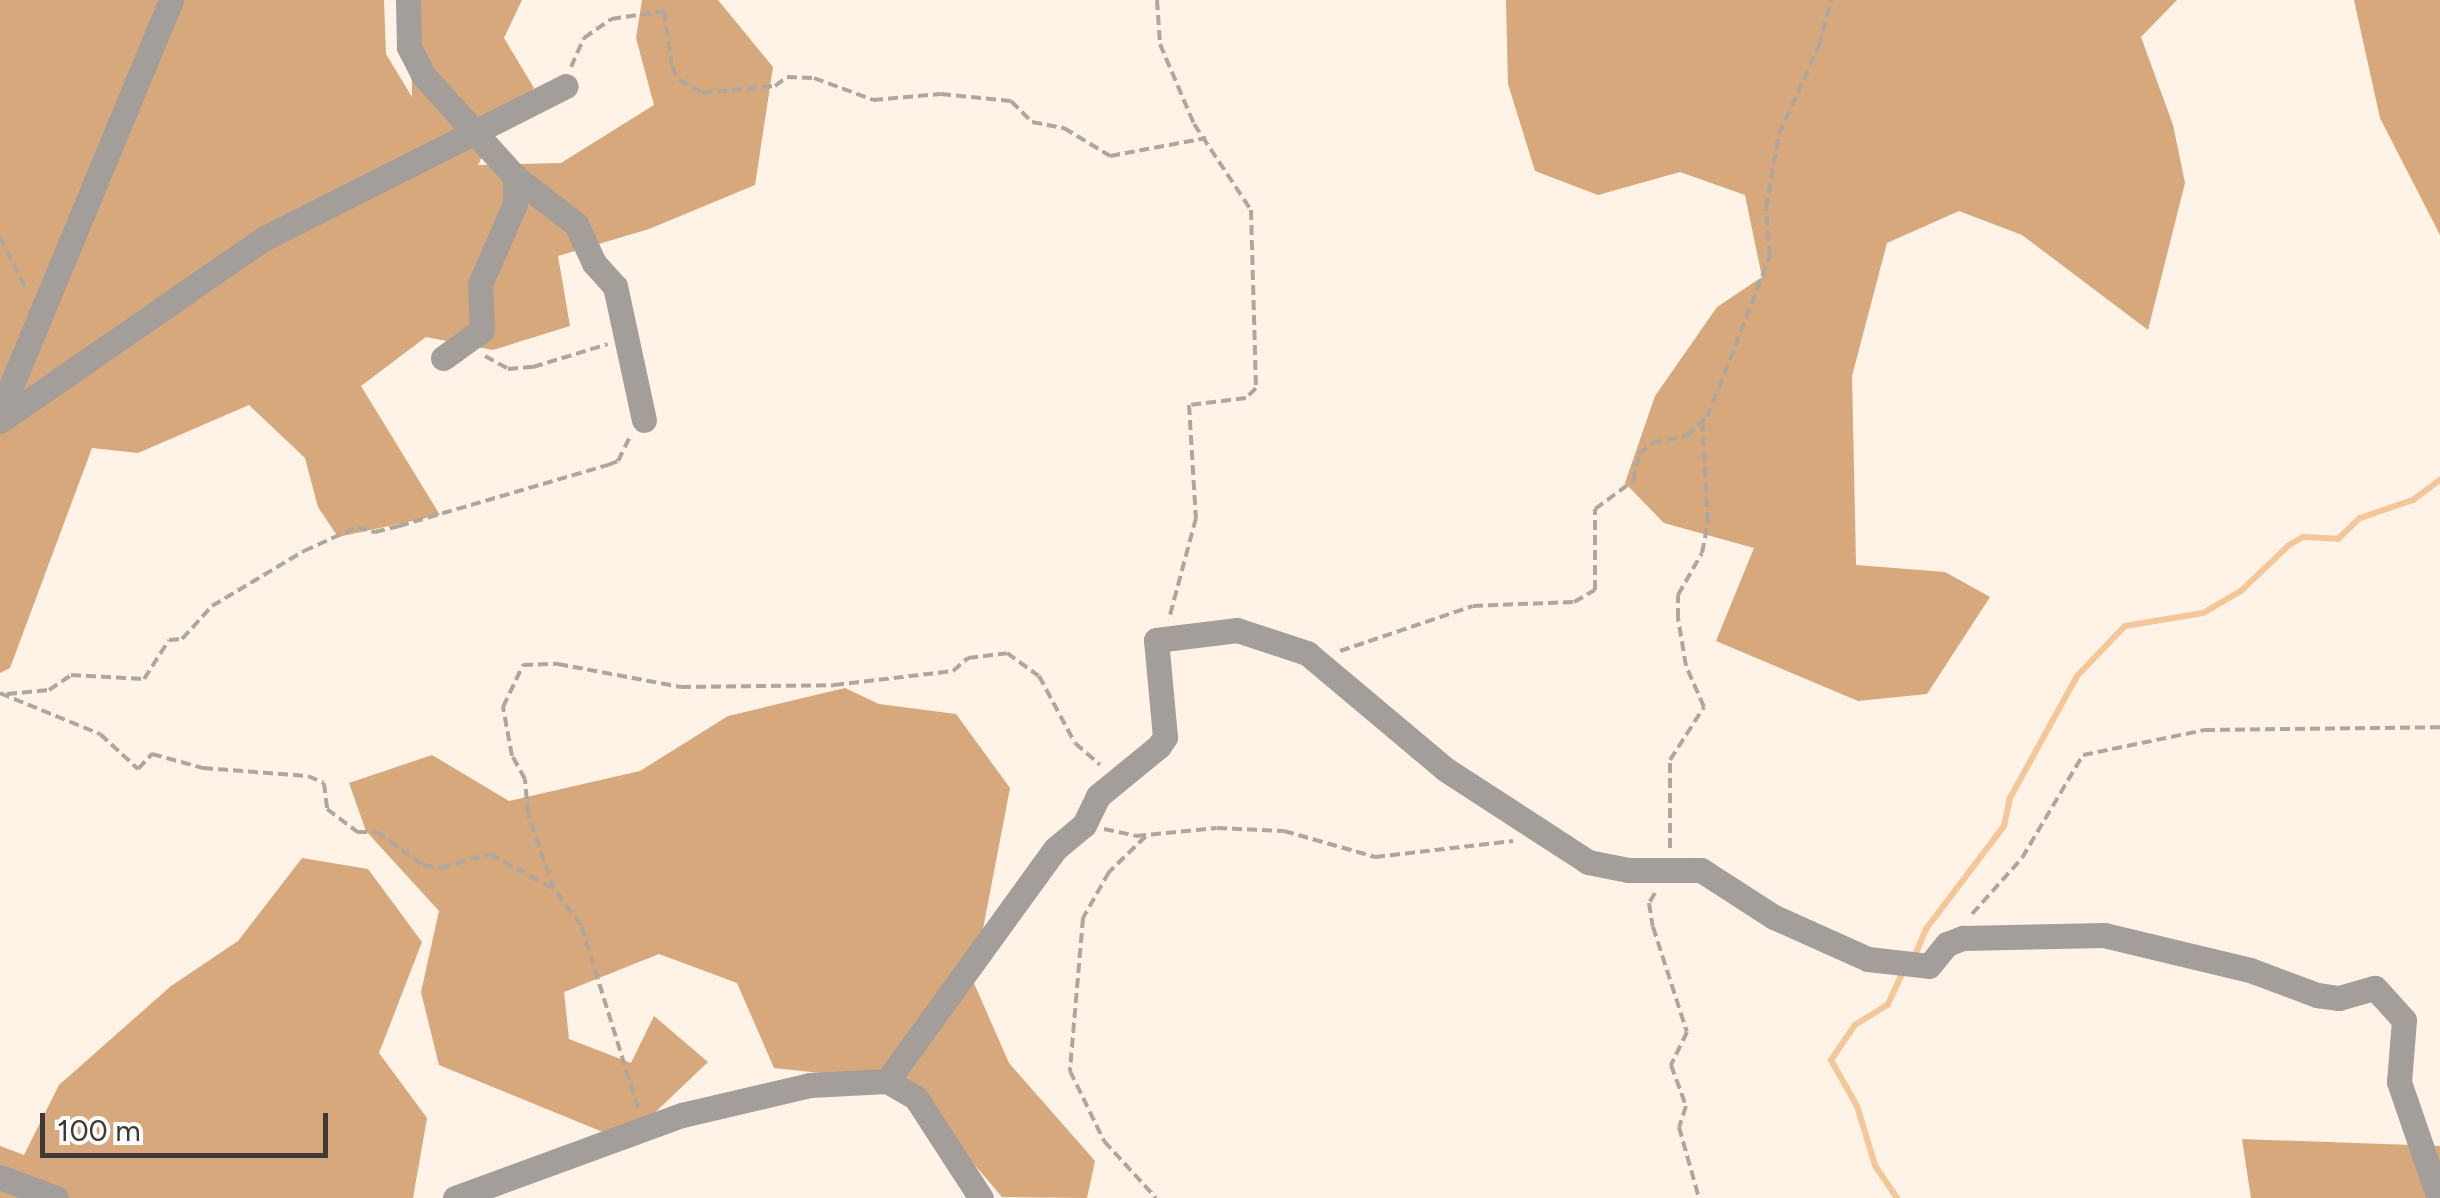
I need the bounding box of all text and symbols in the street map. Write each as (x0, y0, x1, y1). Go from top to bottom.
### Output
scale bar (45, 1093, 332, 1155)
text: 100 m (57, 1112, 141, 1149)

